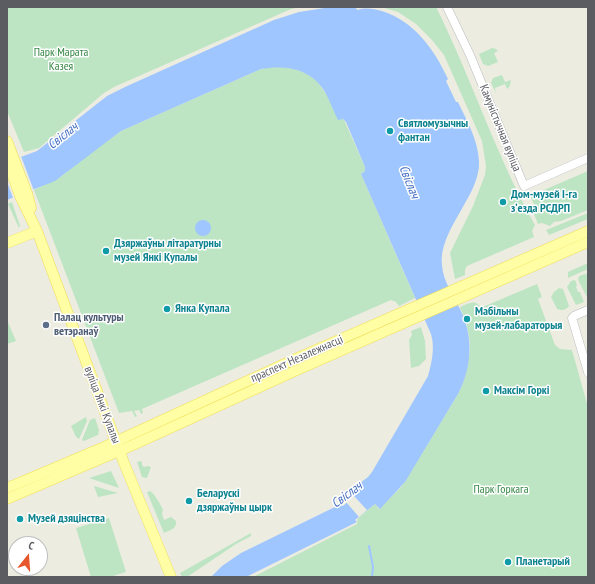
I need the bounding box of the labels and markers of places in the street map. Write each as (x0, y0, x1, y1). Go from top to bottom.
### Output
place label: Святломузычны фантан (398, 117, 468, 145)
marker: Святломузычны фантан (385, 126, 395, 136)
place label: Дом-музей I-га зʼезда РСДРП (511, 188, 577, 216)
marker: Дом-музей I-га зʼезда РСДРП (498, 197, 508, 207)
place label: Дзяржаўны літаратурны музей Янкі Купалы (114, 237, 221, 265)
marker: Дзяржаўны літаратурны музей Янкі Купалы (101, 246, 111, 256)
place label: Янка Купала (175, 302, 230, 316)
marker: Янка Купала (162, 304, 172, 314)
place label: Мабільны музей-лабараторыя (475, 305, 562, 333)
place label: Палац культуры ветэранаў (54, 311, 124, 339)
marker: Мабільны музей-лабараторыя (462, 314, 472, 324)
marker: Палац культуры ветэранаў (41, 320, 51, 330)
place label: Максім Горкі (494, 384, 549, 398)
marker: Максім Горкі (481, 386, 491, 396)
place label: Беларускі дзяржаўны цырк (197, 487, 272, 515)
marker: Беларускі дзяржаўны цырк (184, 496, 194, 506)
place label: Музей дзяцінства (28, 512, 105, 526)
marker: Музей дзяцінства (15, 514, 25, 524)
place label: Планетарый (516, 555, 570, 569)
marker: Планетарый (503, 557, 513, 567)

